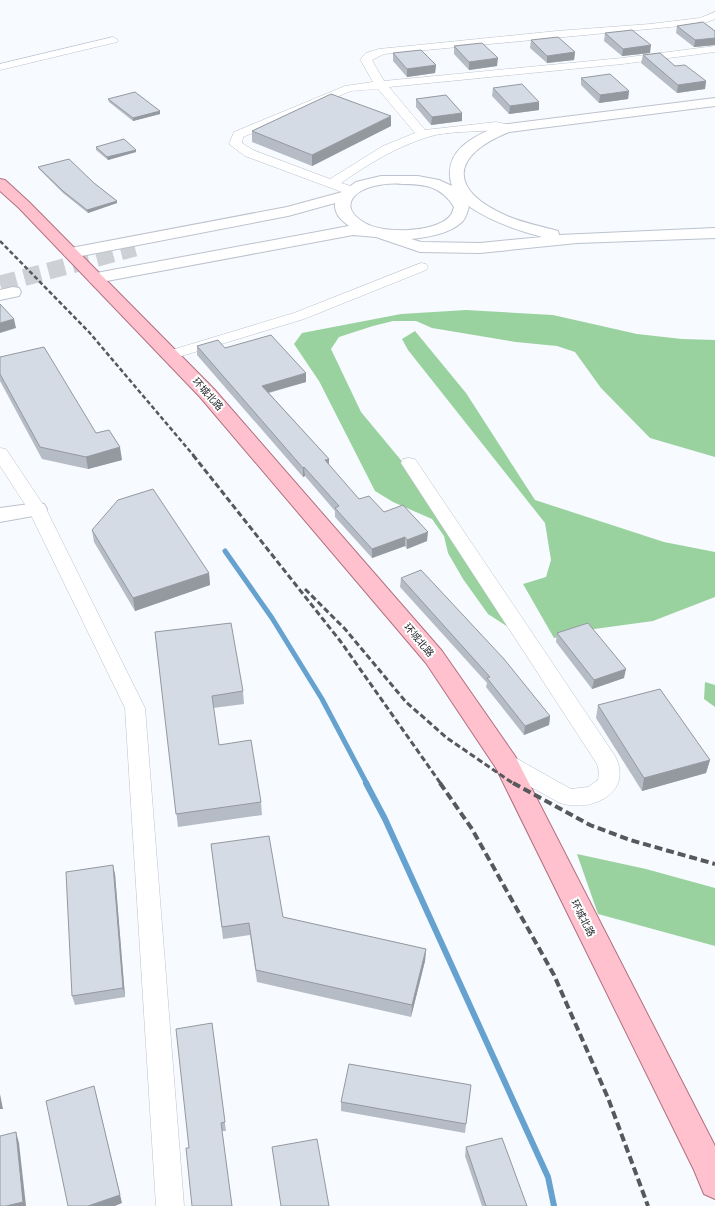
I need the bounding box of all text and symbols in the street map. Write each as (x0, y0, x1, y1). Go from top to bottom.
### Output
street label: 环城北路 (191, 375, 225, 413)
street label: 环城北路 (402, 621, 436, 659)
street label: 环城北路 (569, 898, 597, 938)

